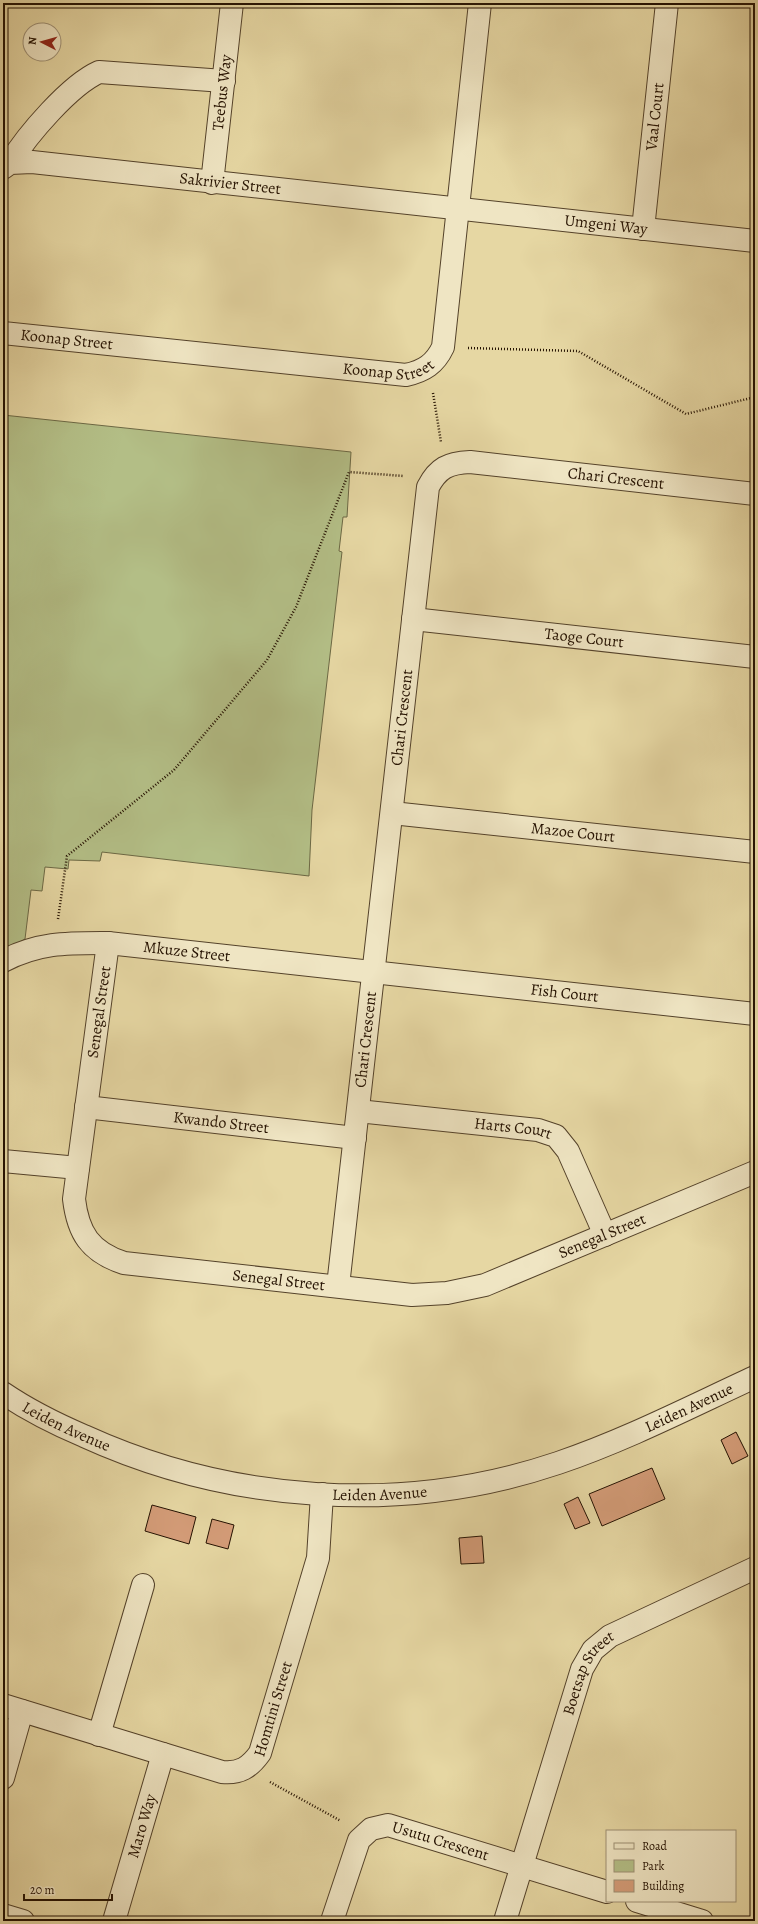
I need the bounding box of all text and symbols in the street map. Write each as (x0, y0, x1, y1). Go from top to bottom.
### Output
north arrow (22, 22, 62, 62)
text: N (25, 36, 40, 46)
street label: Teebus Way (207, 52, 237, 132)
street label: Vaal Court (640, 82, 669, 153)
street label: Sakrivier Street (178, 167, 282, 200)
street label: Umgeni Way (563, 209, 650, 240)
street label: Koonap Street (19, 324, 114, 355)
street label: Koonap Street (342, 354, 439, 386)
street label: Chari Crescent (567, 462, 665, 495)
street label: Taoge Court (543, 623, 625, 653)
street label: Chari Crescent (386, 668, 418, 767)
street label: Mazoe Court (530, 817, 616, 848)
street label: Mkuze Street (142, 936, 231, 967)
street label: Senegal Street (82, 965, 116, 1059)
street label: Fish Court (529, 978, 600, 1008)
street label: Chari Crescent (349, 990, 382, 1089)
street label: Kwando Street (172, 1106, 270, 1139)
street label: Harts Court (473, 1112, 555, 1145)
street label: Senegal Street (555, 1208, 649, 1264)
street label: Senegal Street (231, 1264, 326, 1296)
street label: Leiden Avenue (641, 1378, 737, 1438)
street label: Leiden Avenue (18, 1396, 114, 1457)
street label: Leiden Avenue (332, 1481, 428, 1506)
street label: Boetsap Street (557, 1625, 617, 1718)
street label: Homtini Street (248, 1659, 298, 1759)
street label: Maro Way (122, 1790, 162, 1861)
street label: Usutu Crescent (389, 1816, 492, 1866)
legend (606, 1830, 736, 1902)
text: Road (642, 1838, 668, 1854)
text: Park (642, 1858, 665, 1874)
scale bar (24, 1876, 112, 1902)
text: Building (642, 1878, 684, 1894)
text: 20 m (30, 1882, 54, 1898)

